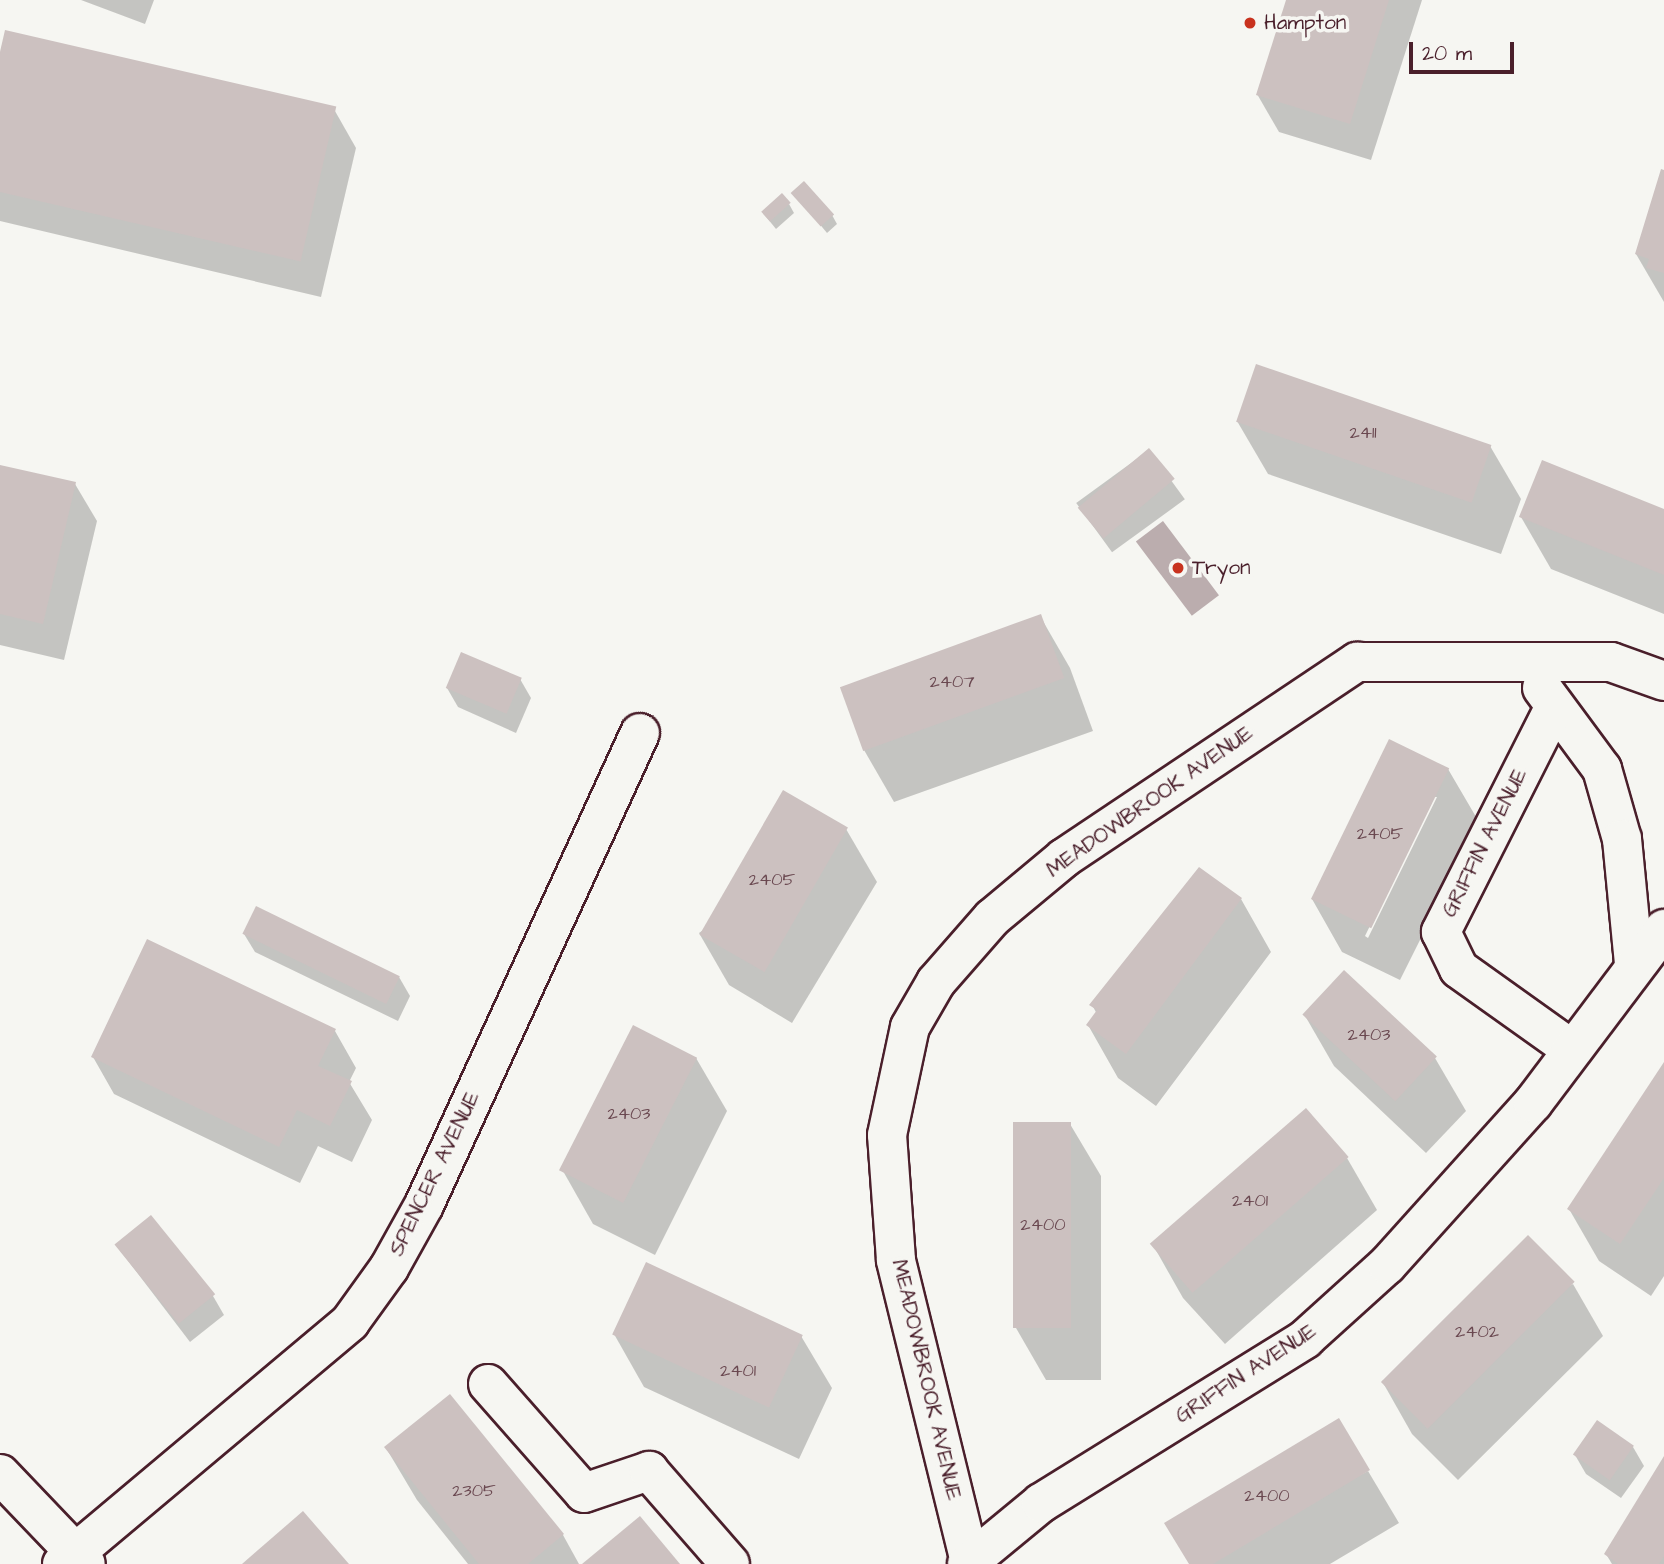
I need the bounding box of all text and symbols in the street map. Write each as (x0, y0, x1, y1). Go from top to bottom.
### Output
place label: Hampton (1264, 10, 1346, 36)
marker: Hampton (1242, 15, 1258, 31)
scale bar (1412, 28, 1517, 72)
text: 20 m (1422, 39, 1472, 68)
house number: 2411 (1349, 422, 1377, 444)
place label: Tryon (1192, 555, 1251, 581)
marker: Tryon (1170, 560, 1186, 576)
house number: 2407 (930, 671, 974, 693)
street label: MEADOWBROOK AVENUE (1042, 721, 1258, 883)
street label: GRIFFIN AVENUE (1437, 765, 1533, 921)
house number: 2405 (1357, 823, 1403, 845)
house number: 2405 (749, 869, 795, 891)
house number: 2403 (1347, 1024, 1391, 1046)
street label: SPENCER AVENUE (384, 1088, 486, 1260)
house number: 2403 (607, 1103, 651, 1125)
house number: 2401 (1232, 1190, 1268, 1212)
house number: 2400 (1020, 1214, 1066, 1236)
street label: MEADOWBROOK AVENUE (886, 1257, 966, 1503)
street label: GRIFFIN AVENUE (1171, 1319, 1321, 1429)
house number: 2402 (1455, 1321, 1499, 1343)
house number: 2401 (720, 1360, 756, 1382)
house number: 2305 (452, 1480, 496, 1502)
house number: 2400 (1244, 1485, 1290, 1507)

